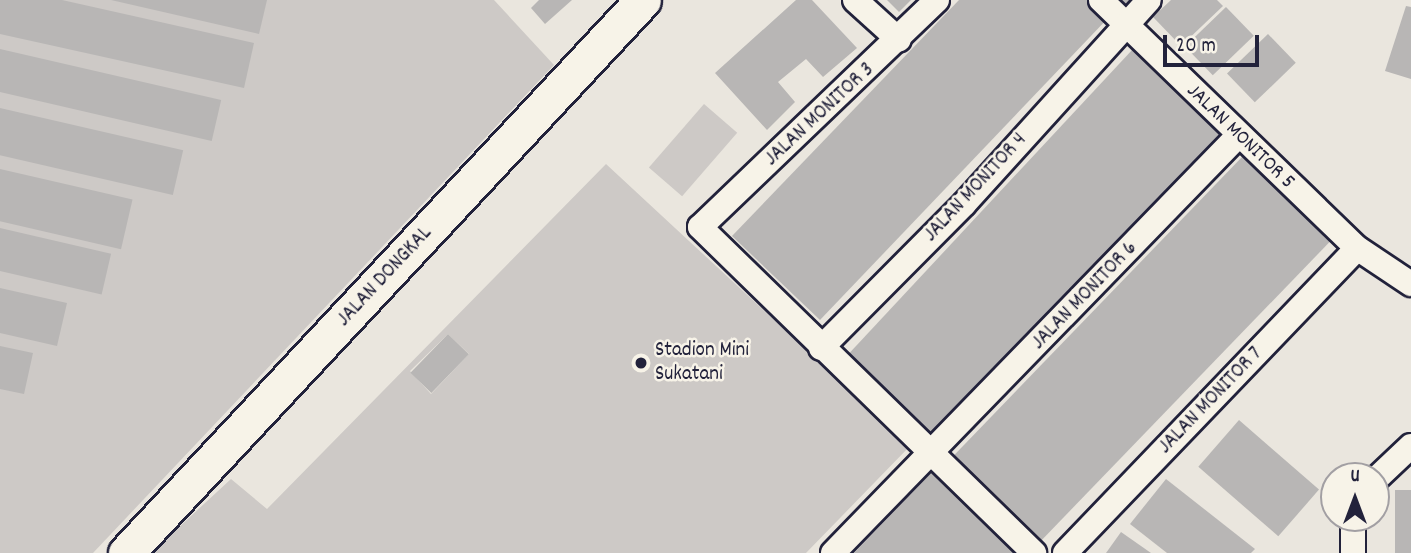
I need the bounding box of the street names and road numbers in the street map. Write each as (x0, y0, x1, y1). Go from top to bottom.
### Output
street label: JALAN MONITOR 3 (760, 58, 880, 172)
street label: JALAN MONITOR 5 (1181, 79, 1299, 195)
street label: JALAN MONITOR 4 (919, 128, 1033, 248)
street label: JALAN DONGKAL (332, 222, 438, 332)
street label: JALAN MONITOR 6 (1027, 236, 1143, 356)
street label: JALAN MONITOR 7 (1154, 342, 1268, 460)

